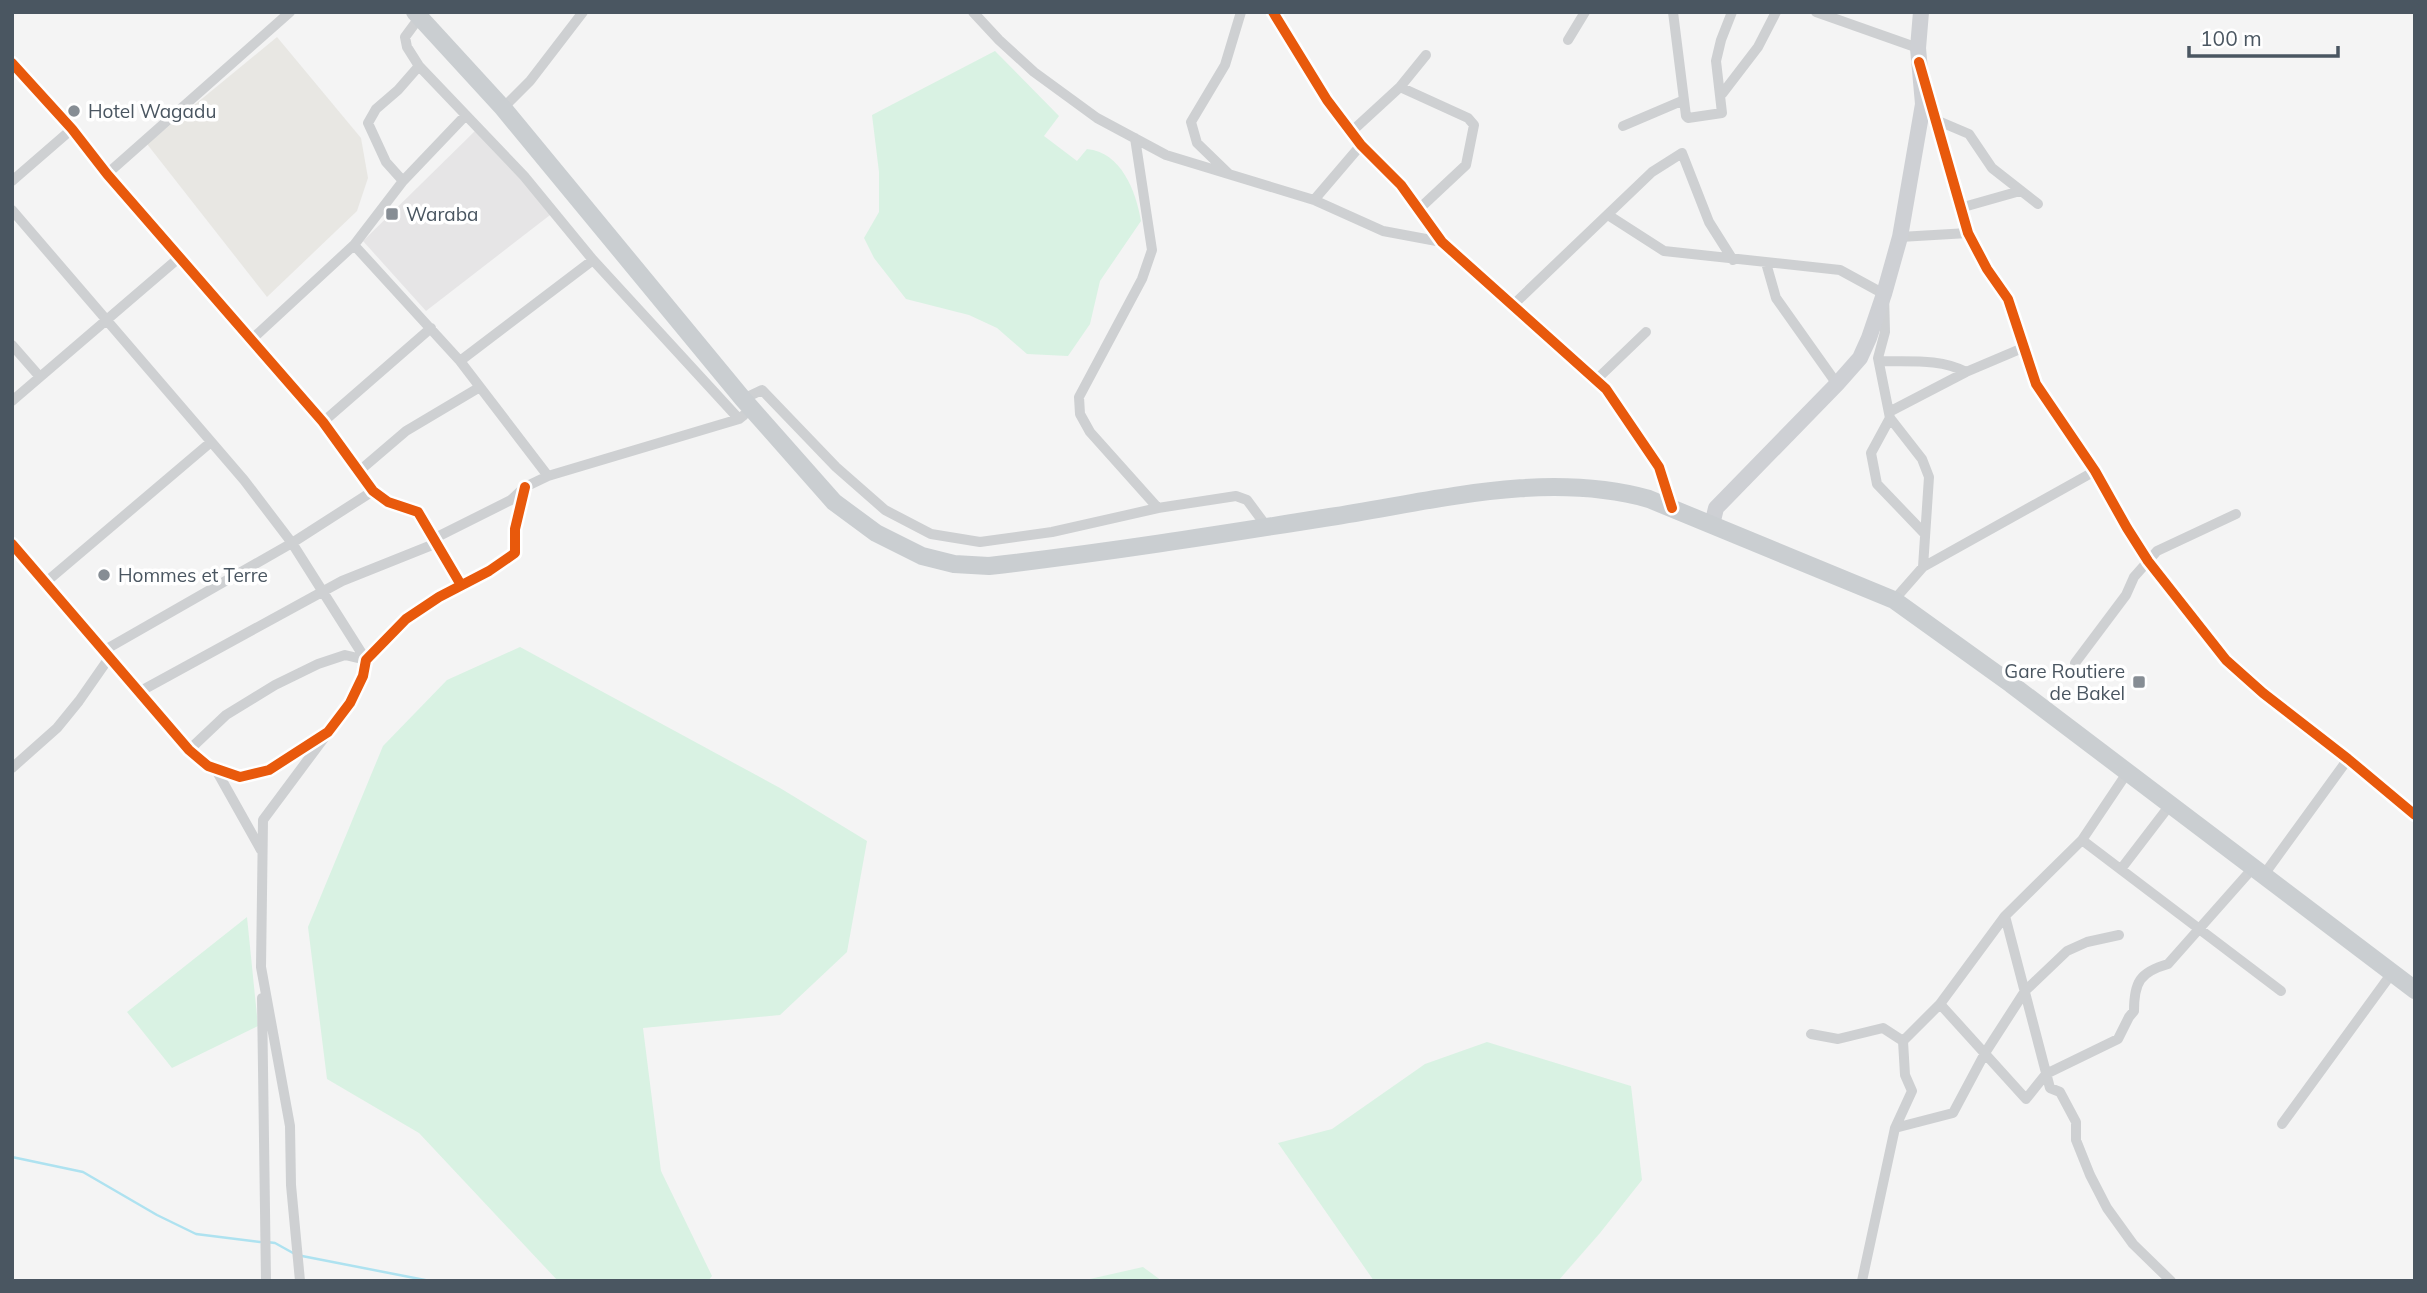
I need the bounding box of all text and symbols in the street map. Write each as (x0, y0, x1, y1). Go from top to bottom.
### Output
scale bar (2189, 14, 2338, 58)
text: 100 m (2200, 25, 2262, 51)
place label: Hotel Wagadu (88, 99, 216, 123)
marker: Hotel Wagadu (66, 103, 82, 119)
place label: Waraba (406, 202, 478, 226)
marker: Waraba (384, 206, 400, 222)
place label: Hommes et Terre (118, 563, 268, 587)
marker: Hommes et Terre (96, 567, 112, 583)
place label: Gare Routiere de Bakel (2004, 659, 2125, 705)
marker: Gare Routiere de Bakel (2131, 674, 2147, 690)

